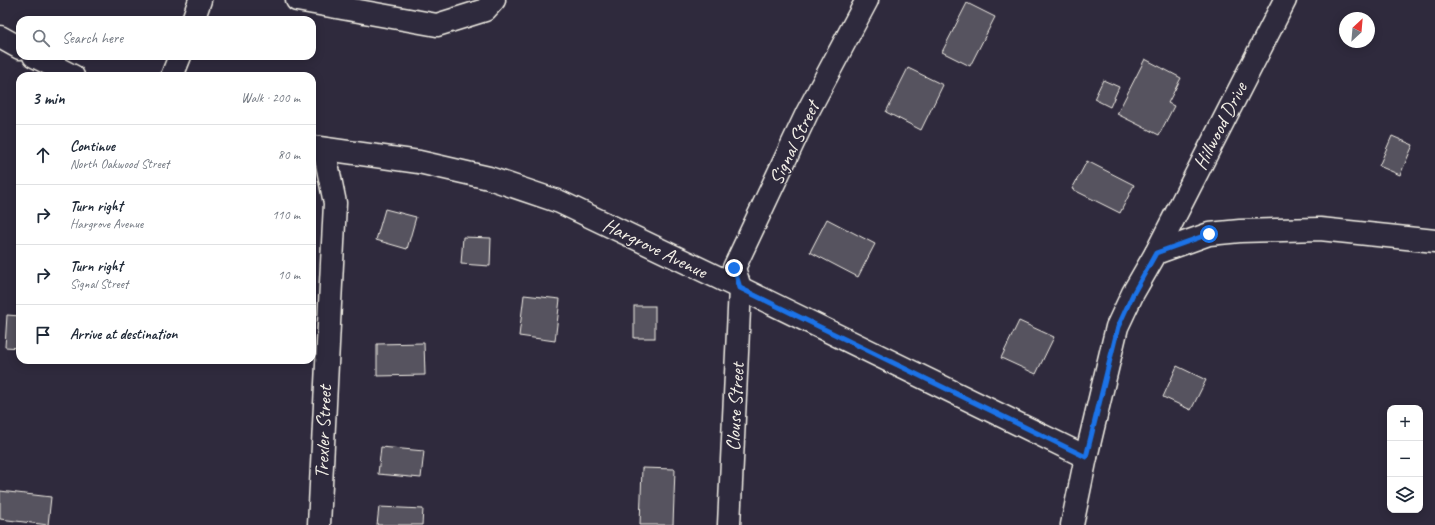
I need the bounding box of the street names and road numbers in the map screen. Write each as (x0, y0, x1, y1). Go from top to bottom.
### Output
street label: Hillwood Drive (1187, 77, 1253, 174)
street label: Signal Street (763, 94, 826, 189)
street label: Hargrove Avenue (599, 212, 712, 285)
street label: Clouse Street (720, 360, 750, 452)
street label: Trexler Street (309, 383, 337, 479)

